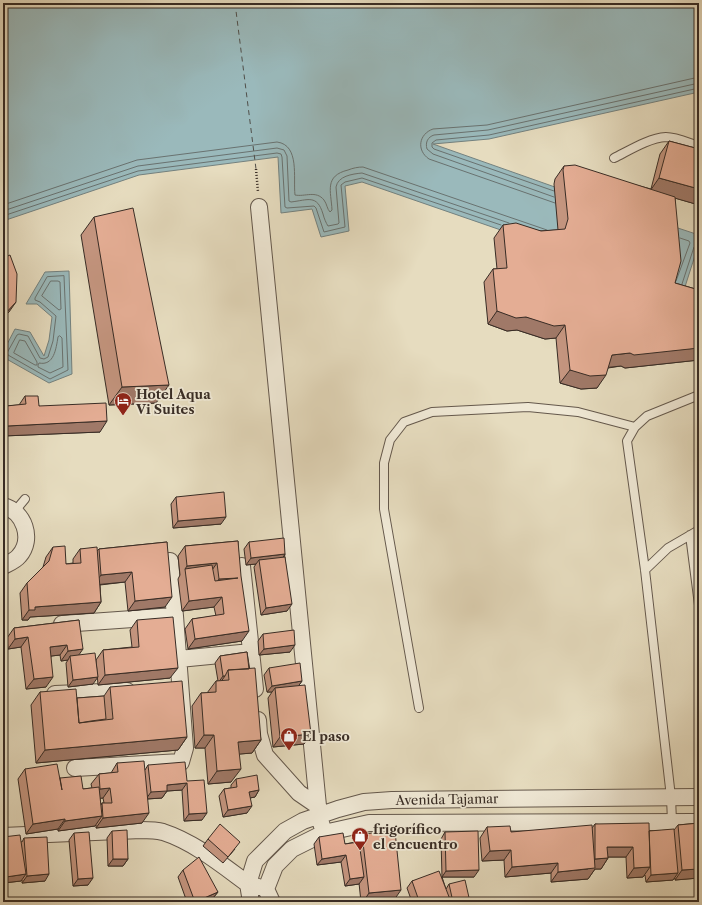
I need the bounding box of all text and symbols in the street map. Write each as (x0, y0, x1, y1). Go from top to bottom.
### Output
place label: Hotel Aqua Vi Suites (135, 386, 211, 417)
hotel icon: Hotel Aqua Vi Suites (113, 391, 133, 416)
shop icon: El paso (279, 726, 299, 751)
place label: El paso (302, 728, 350, 744)
street label: Avenida Tajamar (394, 790, 499, 808)
place label: frigorífico el encuentro (373, 821, 457, 852)
shop icon: frigorífico el encuentro (350, 826, 370, 851)

